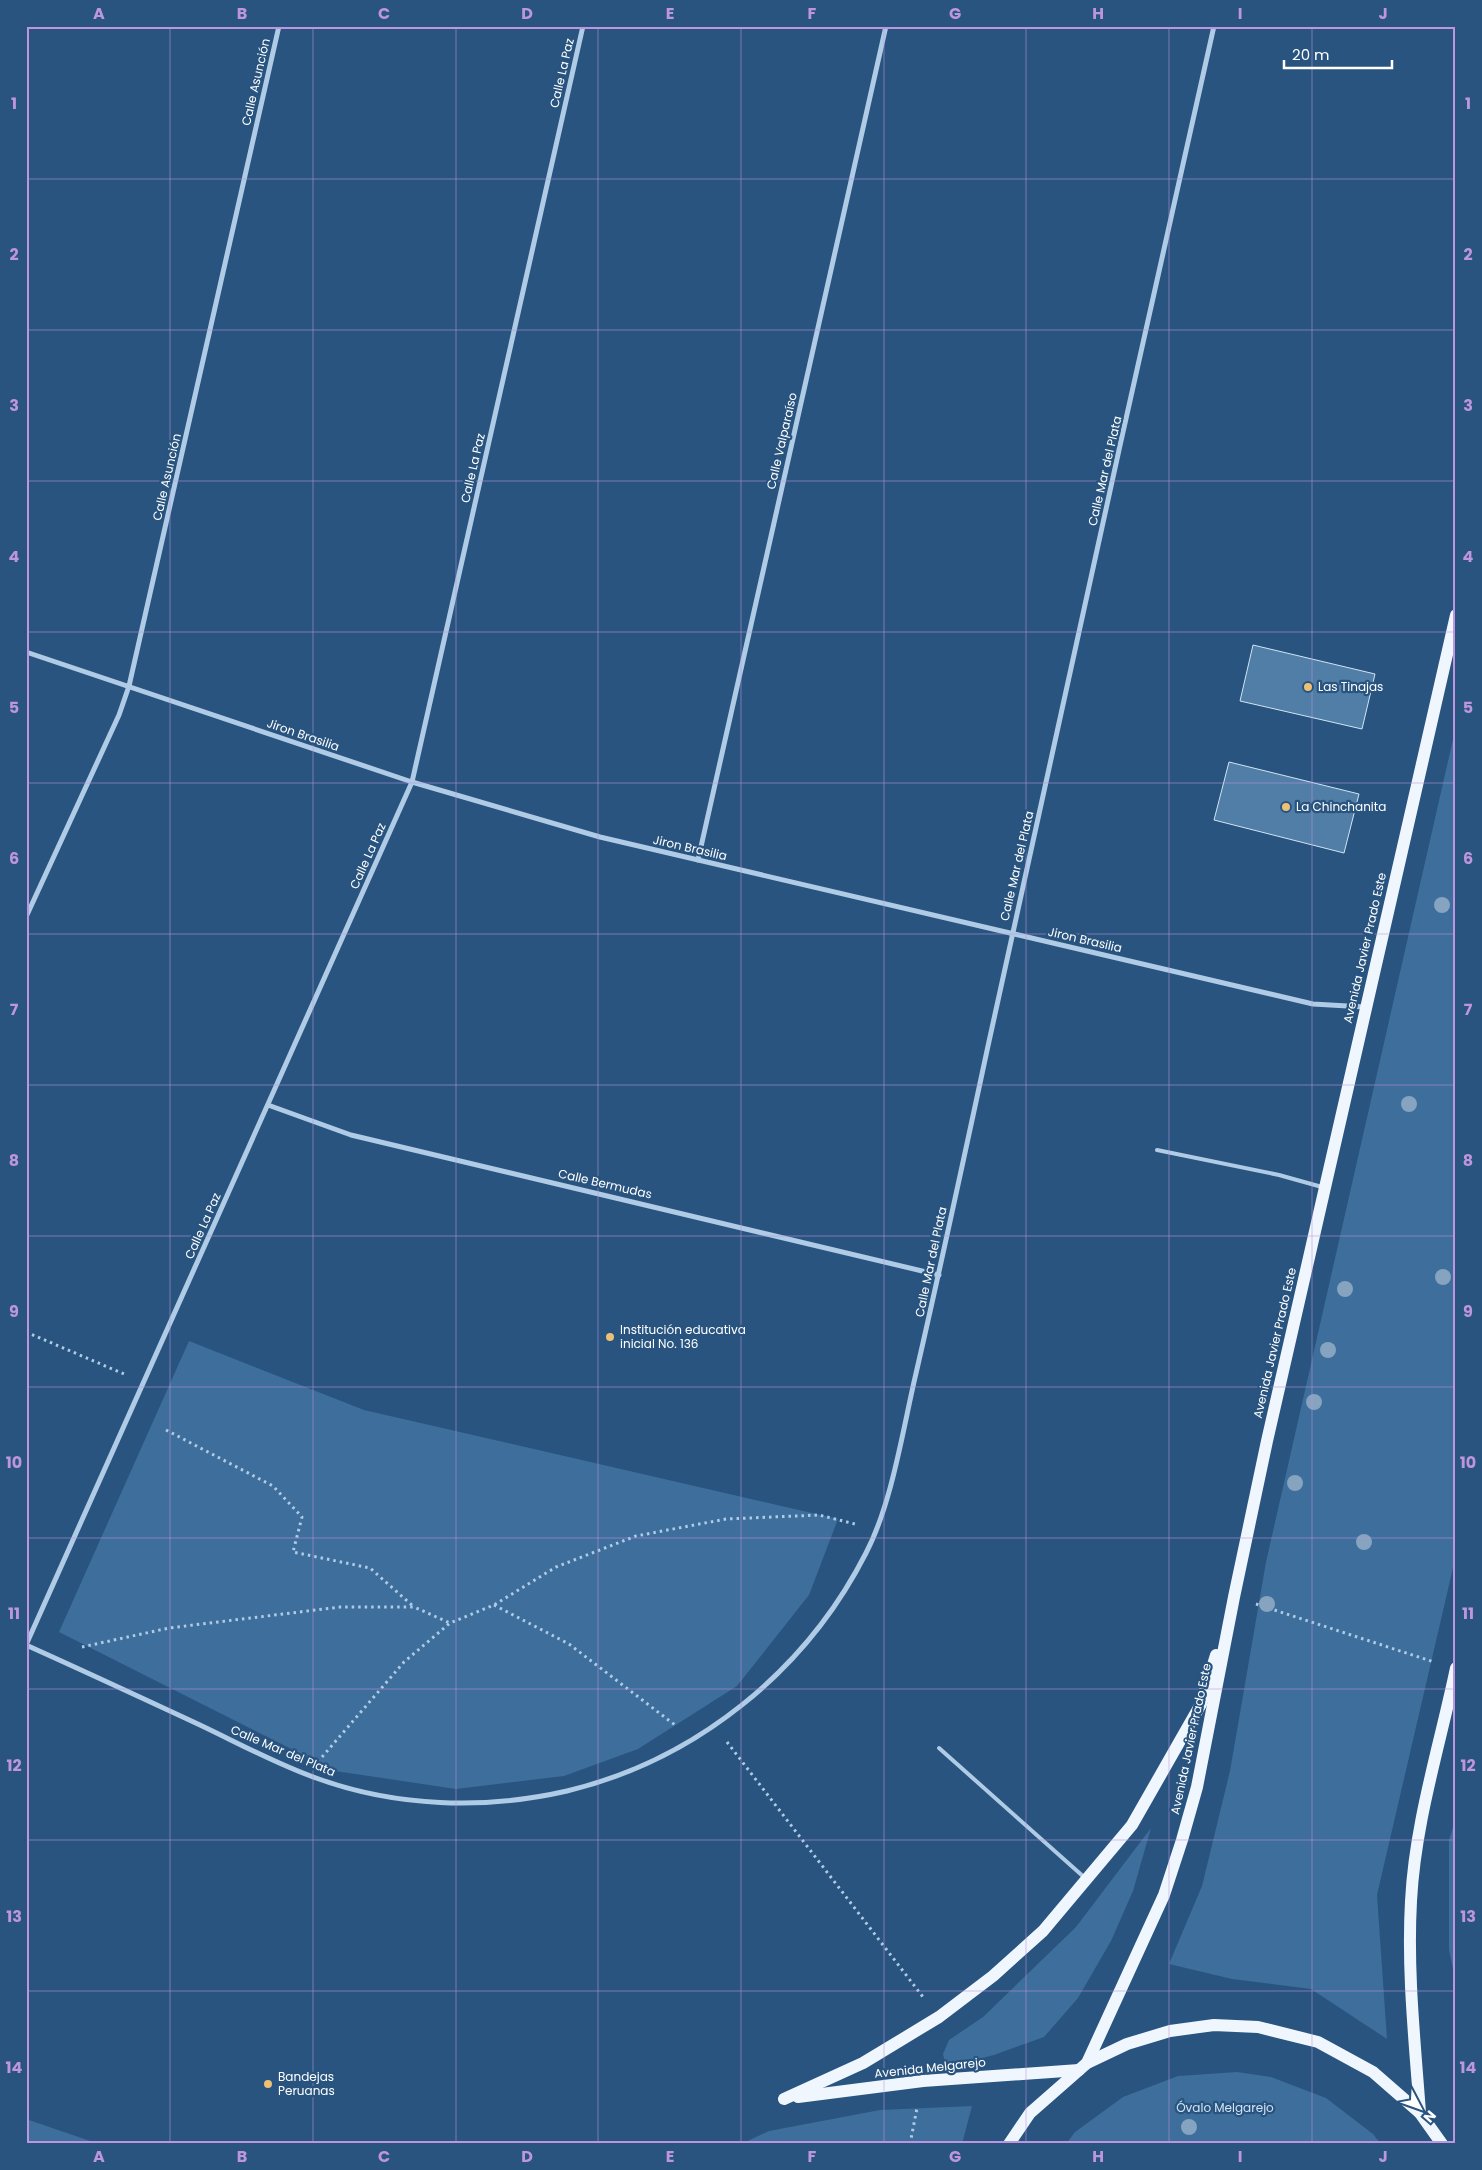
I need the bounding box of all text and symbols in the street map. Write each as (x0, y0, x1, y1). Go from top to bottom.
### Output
text: A (93, 2, 105, 25)
text: B (237, 2, 247, 25)
text: C (378, 2, 390, 25)
text: D (521, 2, 533, 25)
text: E (666, 2, 674, 25)
text: F (808, 2, 817, 25)
text: G (949, 2, 961, 25)
text: H (1092, 2, 1104, 25)
text: I (1238, 2, 1242, 25)
text: J (1378, 2, 1388, 25)
street label: Calle La Paz (545, 36, 578, 109)
street label: Calle Asunción (237, 37, 274, 127)
scale bar (1284, 38, 1392, 70)
text: 20 m (1292, 44, 1330, 65)
text: 1 (11, 92, 17, 115)
text: 1 (1465, 92, 1471, 115)
text: 2 (9, 243, 19, 266)
text: 2 (1463, 243, 1473, 266)
street label: Calle Valparaíso (762, 391, 801, 491)
text: 3 (9, 394, 19, 417)
text: 3 (1463, 394, 1473, 417)
street label: Calle Mar del Plata (1084, 414, 1125, 527)
street label: Calle La Paz (456, 431, 489, 504)
street label: Calle Asunción (148, 432, 185, 522)
text: 4 (9, 545, 20, 568)
text: 4 (1463, 545, 1474, 568)
place label: Las Tinajas (1318, 678, 1383, 695)
marker: Las Tinajas (1302, 681, 1314, 693)
text: 5 (9, 696, 19, 719)
text: 5 (1463, 696, 1473, 719)
street label: Jiron Brasilia (265, 714, 342, 755)
place label: La Chinchanita (1296, 798, 1386, 815)
marker: La Chinchanita (1280, 801, 1292, 813)
street label: Calle Mar del Plata (996, 809, 1037, 922)
street label: Calle La Paz (345, 820, 390, 892)
street label: Jiron Brasilia (651, 831, 729, 864)
text: 6 (9, 847, 19, 870)
text: 6 (1463, 847, 1473, 870)
street label: Avenida Javier Prado Este (1339, 871, 1390, 1025)
street label: Jiron Brasilia (1046, 923, 1124, 956)
text: 7 (10, 998, 19, 1021)
text: 7 (1464, 998, 1473, 1021)
text: 8 (9, 1149, 19, 1172)
text: 8 (1463, 1149, 1473, 1172)
street label: Calle Bermudas (557, 1164, 654, 1203)
street label: Calle La Paz (180, 1190, 225, 1262)
street label: Calle Mar del Plata (911, 1205, 950, 1319)
street label: Avenida Javier Prado Este (1249, 1266, 1300, 1420)
text: 9 (9, 1300, 19, 1323)
text: 9 (1463, 1300, 1473, 1323)
place label: Institución educativa inicial No. 136 (620, 1321, 746, 1352)
marker: Institución educativa inicial No. 136 (604, 1331, 616, 1343)
text: 10 (6, 1451, 22, 1474)
text: 10 (1460, 1451, 1476, 1474)
text: 11 (8, 1602, 20, 1625)
text: 11 (1462, 1602, 1474, 1625)
street label: Avenida Javier Prado Este (1166, 1662, 1215, 1816)
street label: Calle Mar del Plata (228, 1721, 338, 1780)
text: 12 (6, 1754, 22, 1777)
text: 12 (1460, 1754, 1476, 1777)
text: 13 (6, 1905, 22, 1928)
text: 13 (1460, 1905, 1476, 1928)
street label: Avenida Melgarejo (873, 2053, 987, 2082)
text: 14 (6, 2056, 23, 2079)
text: 14 (1460, 2056, 1477, 2079)
place label: Bandejas Peruanas (278, 2068, 335, 2099)
marker: Bandejas Peruanas (262, 2078, 274, 2090)
north arrow (1394, 2082, 1444, 2132)
park label: Óvalo Melgarejo (1176, 2099, 1274, 2116)
text: N (1419, 2106, 1441, 2127)
text: A (93, 2145, 105, 2168)
text: B (237, 2145, 247, 2168)
text: C (378, 2145, 390, 2168)
text: D (521, 2145, 533, 2168)
text: E (666, 2145, 674, 2168)
text: F (808, 2145, 817, 2168)
text: G (949, 2145, 961, 2168)
text: H (1092, 2145, 1104, 2168)
text: I (1238, 2145, 1242, 2168)
text: J (1378, 2145, 1388, 2168)

